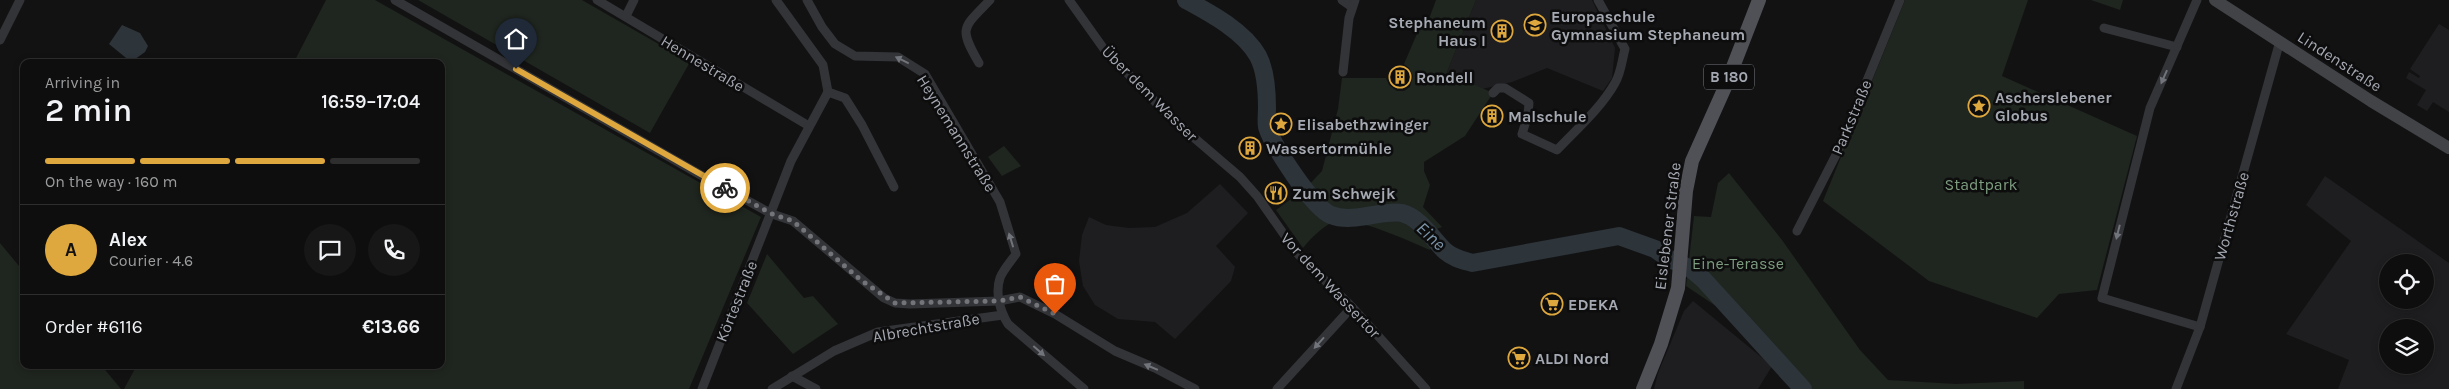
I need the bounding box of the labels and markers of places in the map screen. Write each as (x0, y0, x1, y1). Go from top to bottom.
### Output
place label: Europaschule Gymnasium Stephaneum (1551, 7, 1745, 44)
place label: Stephaneum Haus I (1388, 13, 1486, 50)
school or university icon: Europaschule Gymnasium Stephaneum (1523, 13, 1547, 37)
pin (495, 18, 537, 69)
building icon: Stephaneum Haus I (1490, 19, 1514, 43)
building icon: Rondell (1388, 65, 1412, 89)
place label: Rondell (1416, 68, 1473, 87)
place label: Ascherslebener Globus (1995, 88, 2112, 125)
place icon: Ascherslebener Globus (1967, 94, 1991, 118)
building icon: Malschule (1480, 104, 1504, 128)
place label: Malschule (1508, 107, 1587, 126)
place icon: Elisabethzwinger (1269, 112, 1293, 136)
place label: Elisabethzwinger (1297, 115, 1429, 134)
building icon: Wassertormühle (1238, 136, 1262, 160)
place label: Wassertormühle (1266, 139, 1392, 158)
restaurant icon: Zum Schwejk (1264, 181, 1288, 205)
place label: Zum Schwejk (1292, 184, 1396, 203)
pin (1034, 263, 1076, 314)
supermarket icon: EDEKA (1540, 292, 1564, 316)
place label: EDEKA (1568, 295, 1618, 314)
supermarket icon: ALDI Nord (1507, 346, 1531, 370)
place label: ALDI Nord (1535, 349, 1609, 368)

